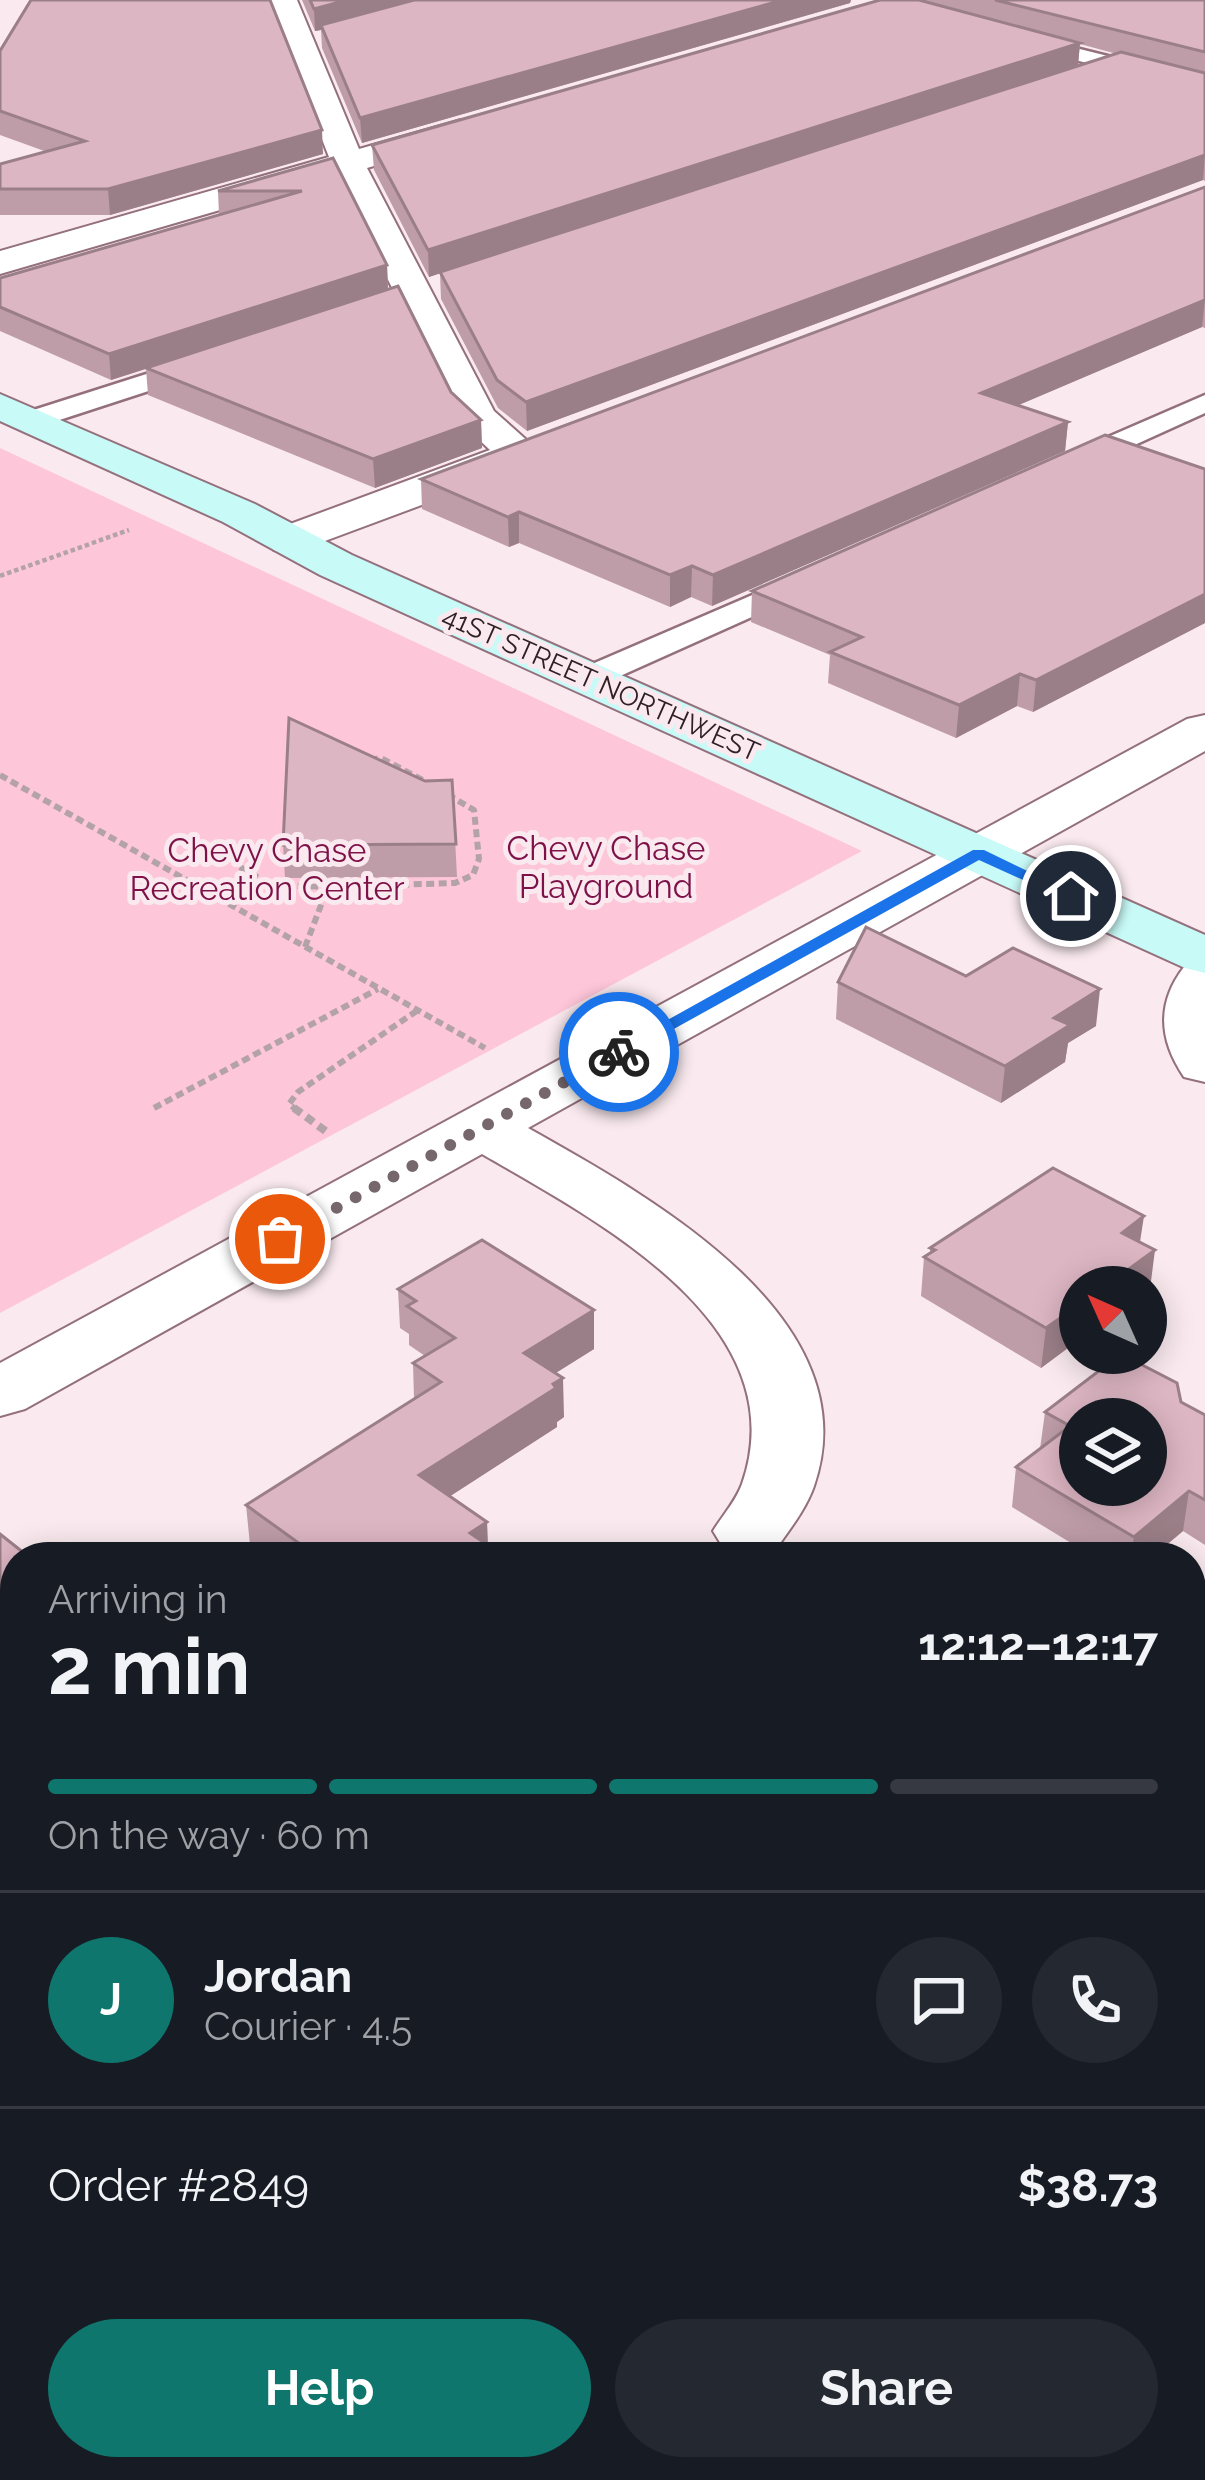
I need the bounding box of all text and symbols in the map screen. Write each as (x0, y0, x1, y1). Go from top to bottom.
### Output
street label: 41ST STREET NORTHWEST (438, 600, 765, 768)
park label: Chevy Chase Playground (507, 829, 705, 906)
park label: Chevy Chase Recreation Center (129, 831, 405, 908)
pin (1020, 845, 1122, 947)
icon: home (1038, 863, 1104, 929)
courier (559, 992, 679, 1112)
icon: bike (586, 1019, 652, 1085)
pin (229, 1188, 331, 1290)
icon: bag (247, 1206, 313, 1272)
north arrow (1059, 1266, 1167, 1374)
map controls (1059, 1266, 1167, 1506)
button: layers (1059, 1398, 1167, 1506)
text: Arriving in (48, 1576, 228, 1622)
text: 12:12–12:17 (918, 1618, 1158, 1671)
text: 2 min (48, 1621, 250, 1712)
text: On the way · 60 m (48, 1812, 370, 1858)
button: chat (876, 1937, 1002, 2063)
button: phone (1032, 1937, 1158, 2063)
text: Jordan (204, 1950, 352, 2003)
text: J (100, 1973, 122, 2026)
text: Courier · 4.5 (204, 2003, 412, 2049)
text: Order #2849 (48, 2159, 309, 2212)
text: $38.73 (1018, 2159, 1158, 2212)
button: Help (48, 2319, 591, 2457)
button: Share (615, 2319, 1158, 2457)

